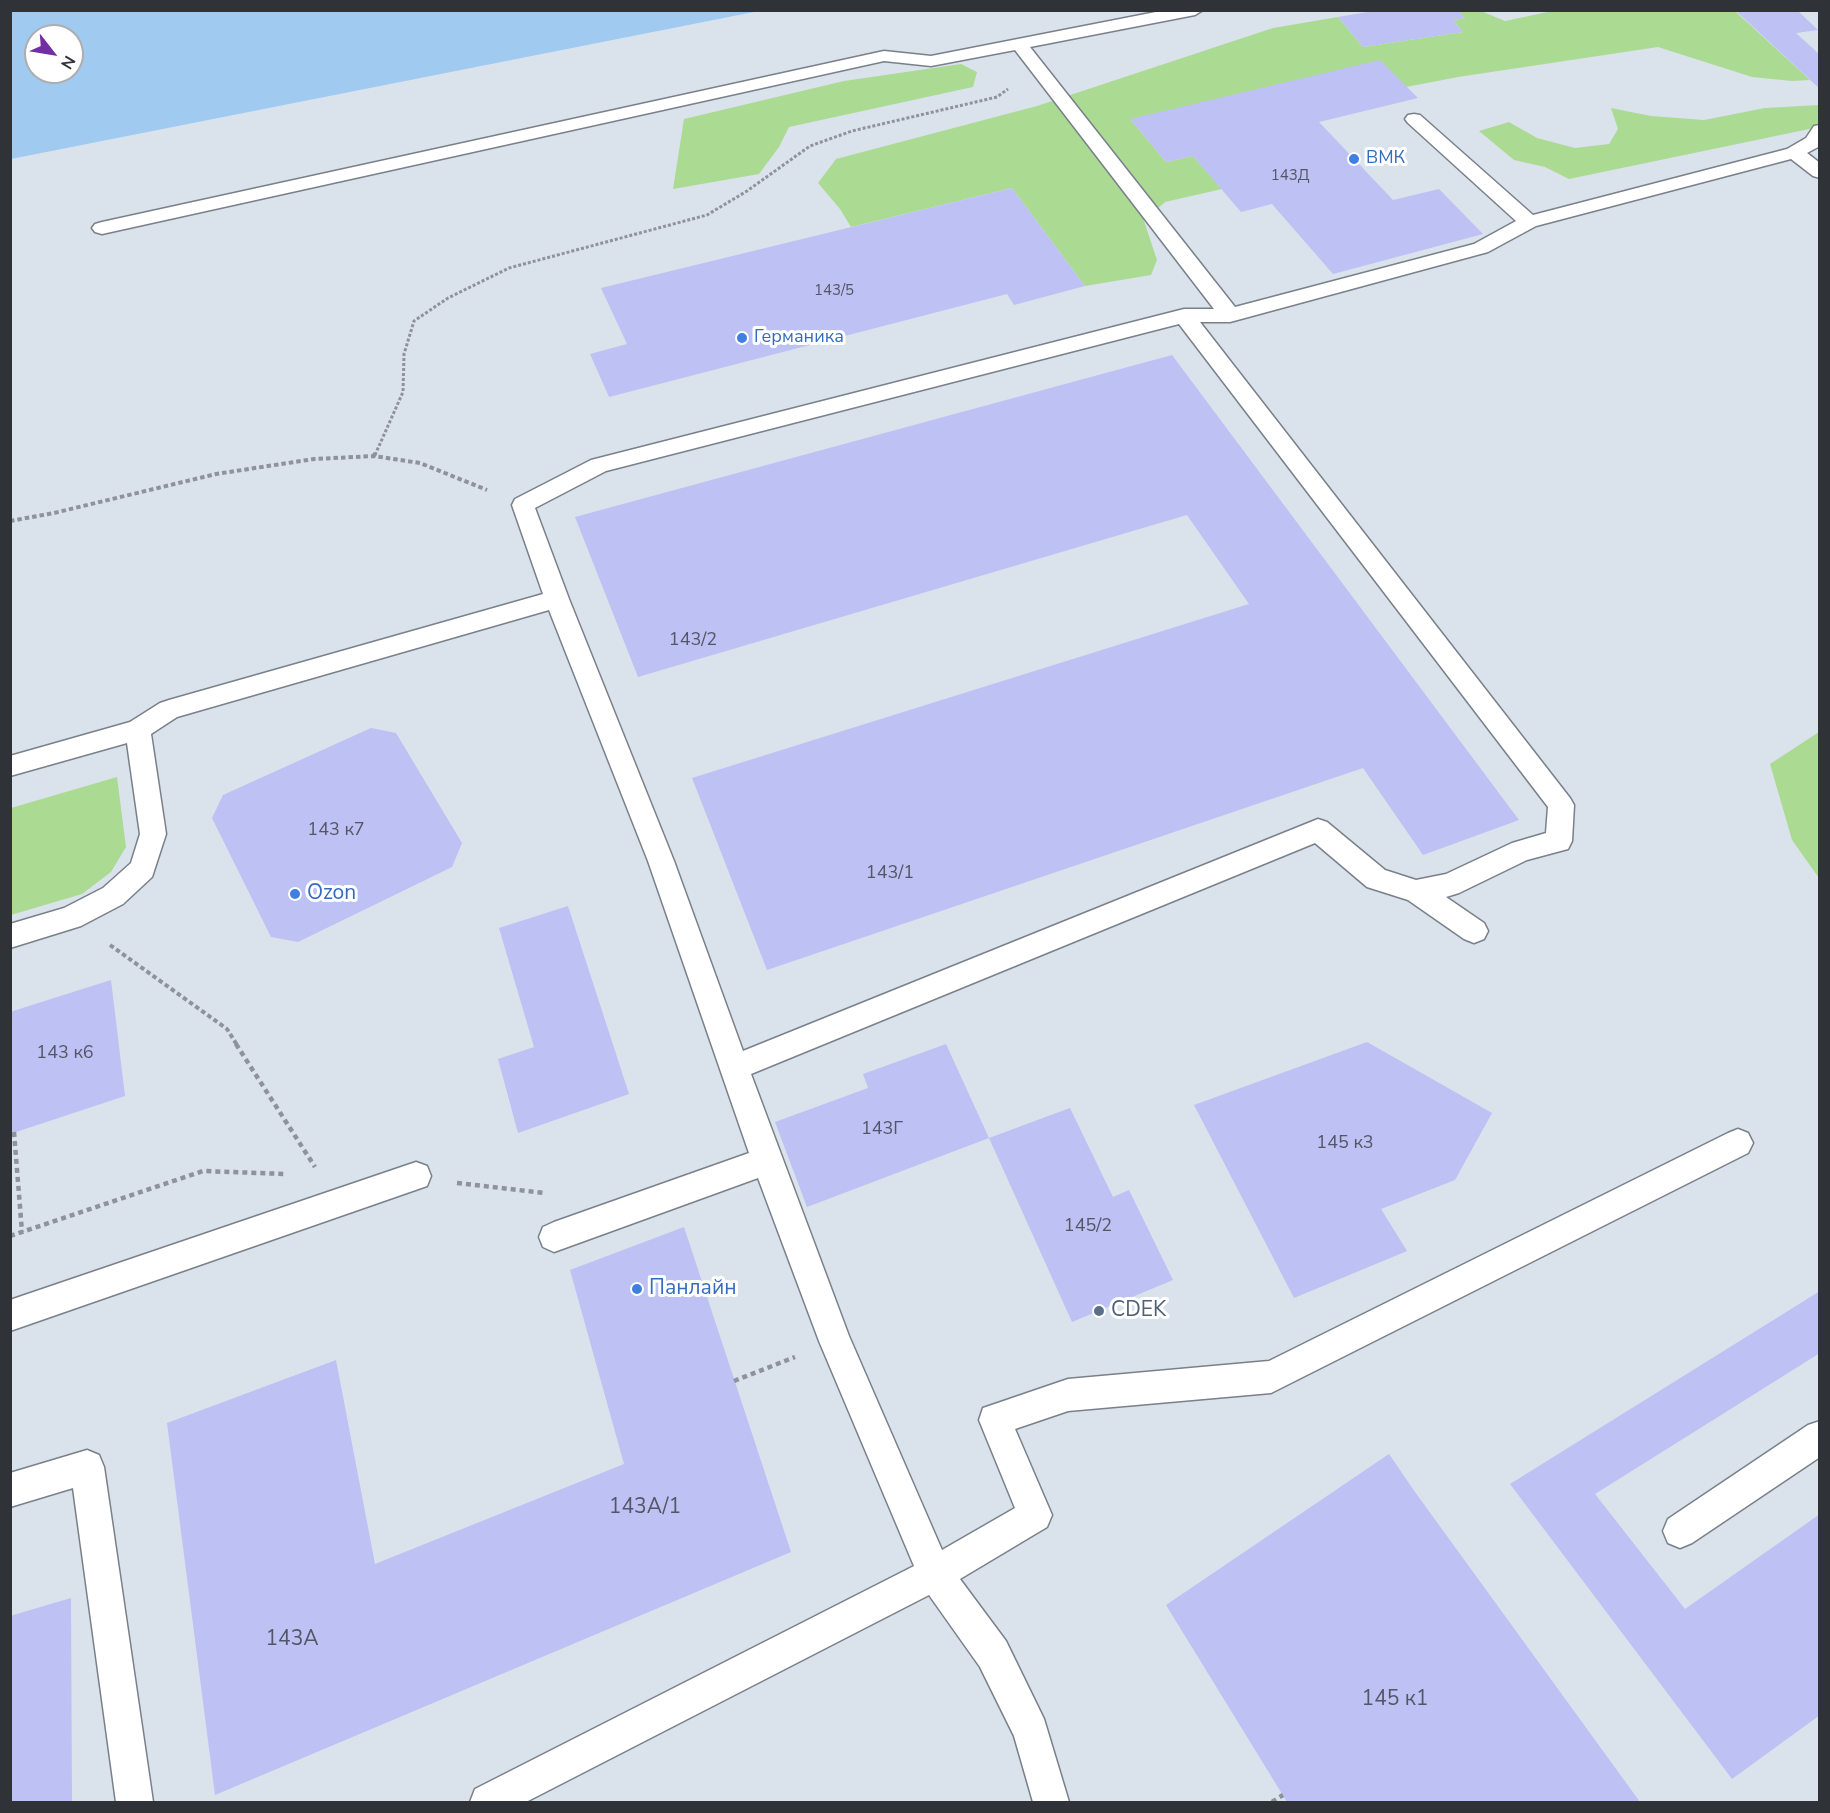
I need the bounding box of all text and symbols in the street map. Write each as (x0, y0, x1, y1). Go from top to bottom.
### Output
north arrow (24, 24, 84, 84)
text: N (55, 51, 80, 73)
place label: ВМК (1366, 148, 1405, 170)
marker: ВМК (1347, 152, 1361, 166)
house number: 143Д (1271, 167, 1309, 185)
house number: 143/5 (814, 282, 854, 300)
place label: Германика (754, 327, 844, 349)
marker: Германика (735, 331, 749, 345)
house number: 143/2 (669, 630, 717, 652)
house number: 143 к7 (307, 820, 365, 842)
house number: 143/1 (866, 863, 914, 885)
place label: Ozon (307, 881, 356, 907)
marker: Ozon (288, 887, 302, 901)
house number: 143 к6 (36, 1043, 94, 1065)
house number: 143Г (861, 1119, 903, 1141)
house number: 145 к3 (1316, 1133, 1374, 1155)
house number: 145/2 (1064, 1216, 1112, 1238)
place label: Панлайн (649, 1276, 736, 1302)
marker: Панлайн (630, 1282, 644, 1296)
place label: CDEK (1111, 1298, 1166, 1324)
marker: CDEK (1092, 1304, 1106, 1318)
house number: 143А/1 (609, 1495, 681, 1521)
house number: 143А (265, 1627, 319, 1653)
house number: 145 к1 (1362, 1687, 1428, 1713)

